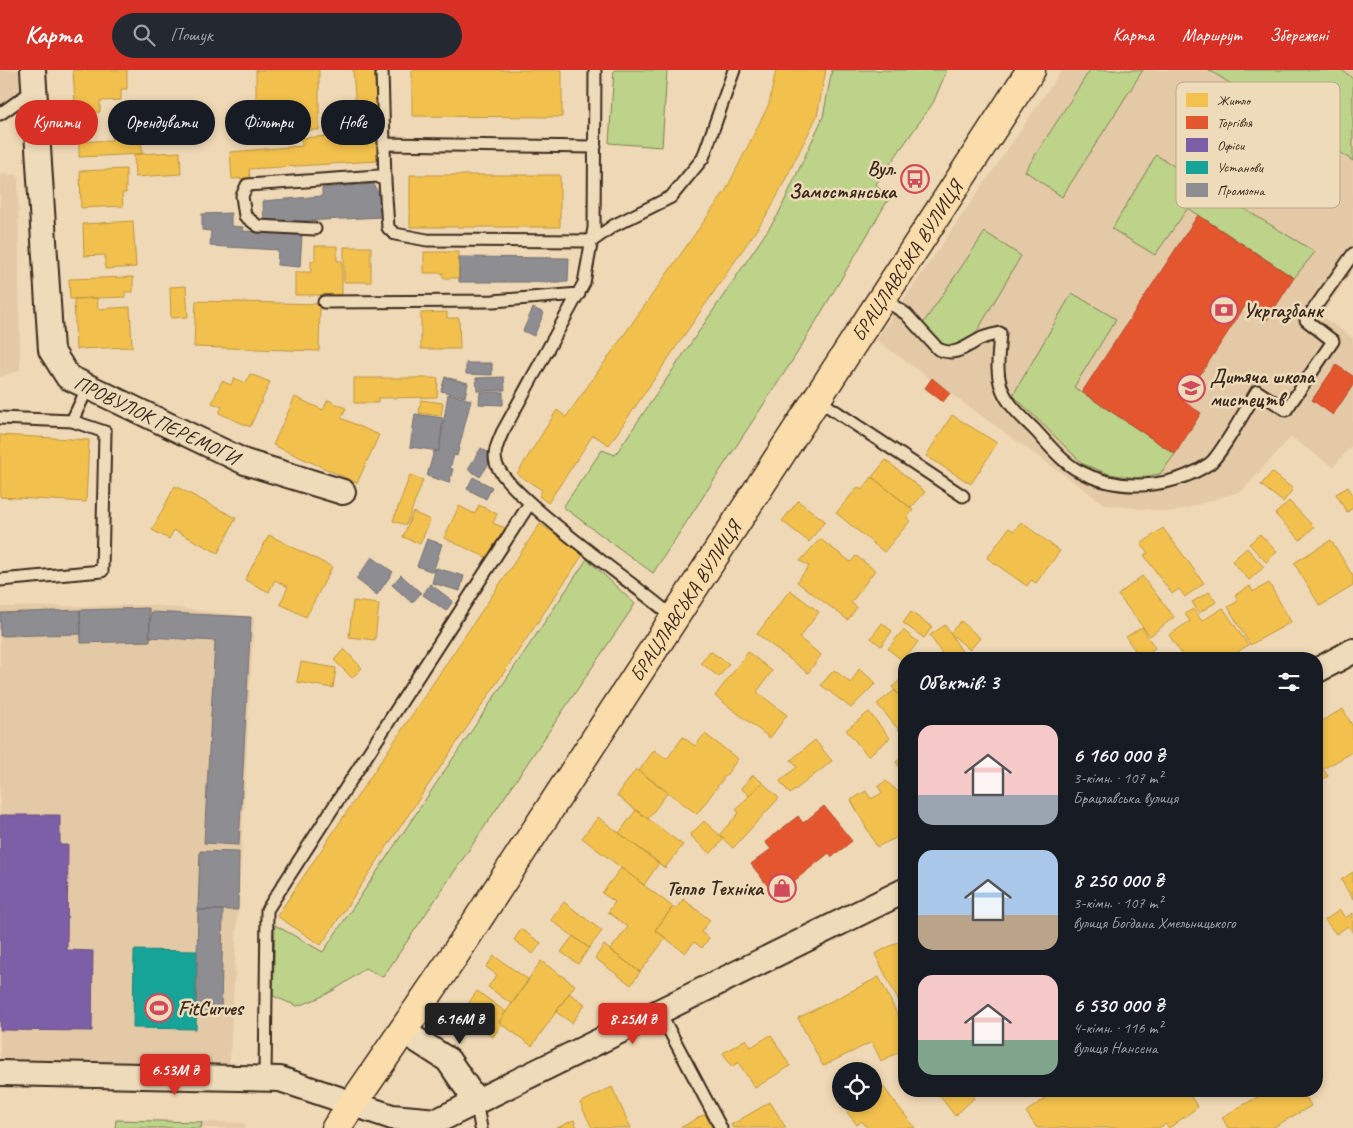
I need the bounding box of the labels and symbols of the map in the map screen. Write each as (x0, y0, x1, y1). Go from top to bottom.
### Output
legend (1176, 82, 1340, 208)
text: Житло (1217, 92, 1252, 109)
text: Торгівля (1217, 114, 1253, 131)
text: Офіси (1217, 137, 1245, 154)
place label: Вул. Замостянська (789, 156, 898, 204)
text: Установи (1217, 159, 1265, 176)
bus stop icon: Вул. Замостянська (900, 164, 930, 194)
street label: БРАЦЛАВСЬКА ВУЛИЦЯ (845, 173, 970, 346)
text: Промзона (1217, 182, 1265, 199)
bank icon: Укргазбанк (1209, 295, 1239, 325)
place label: Укргазбанк (1243, 298, 1325, 324)
place label: Дитяча школа мистецтв (1210, 364, 1315, 412)
street label: ПРОВУЛОК ПЕРЕМОГИ (70, 369, 246, 471)
school or university icon: Дитяча школа мистецтв (1176, 373, 1206, 403)
street label: БРАЦЛАВСЬКА ВУЛИЦЯ (624, 514, 748, 686)
shop icon: Тепло Техніка (767, 873, 797, 903)
place label: Тепло Техніка (666, 876, 765, 901)
sports icon: FitCurves (144, 993, 174, 1023)
place label: FitCurves (178, 996, 245, 1021)
pin: 6.16M ₴ (414, 1002, 506, 1045)
pin: 8.25M ₴ (587, 1002, 679, 1045)
pin: 6.53M ₴ (129, 1054, 221, 1096)

